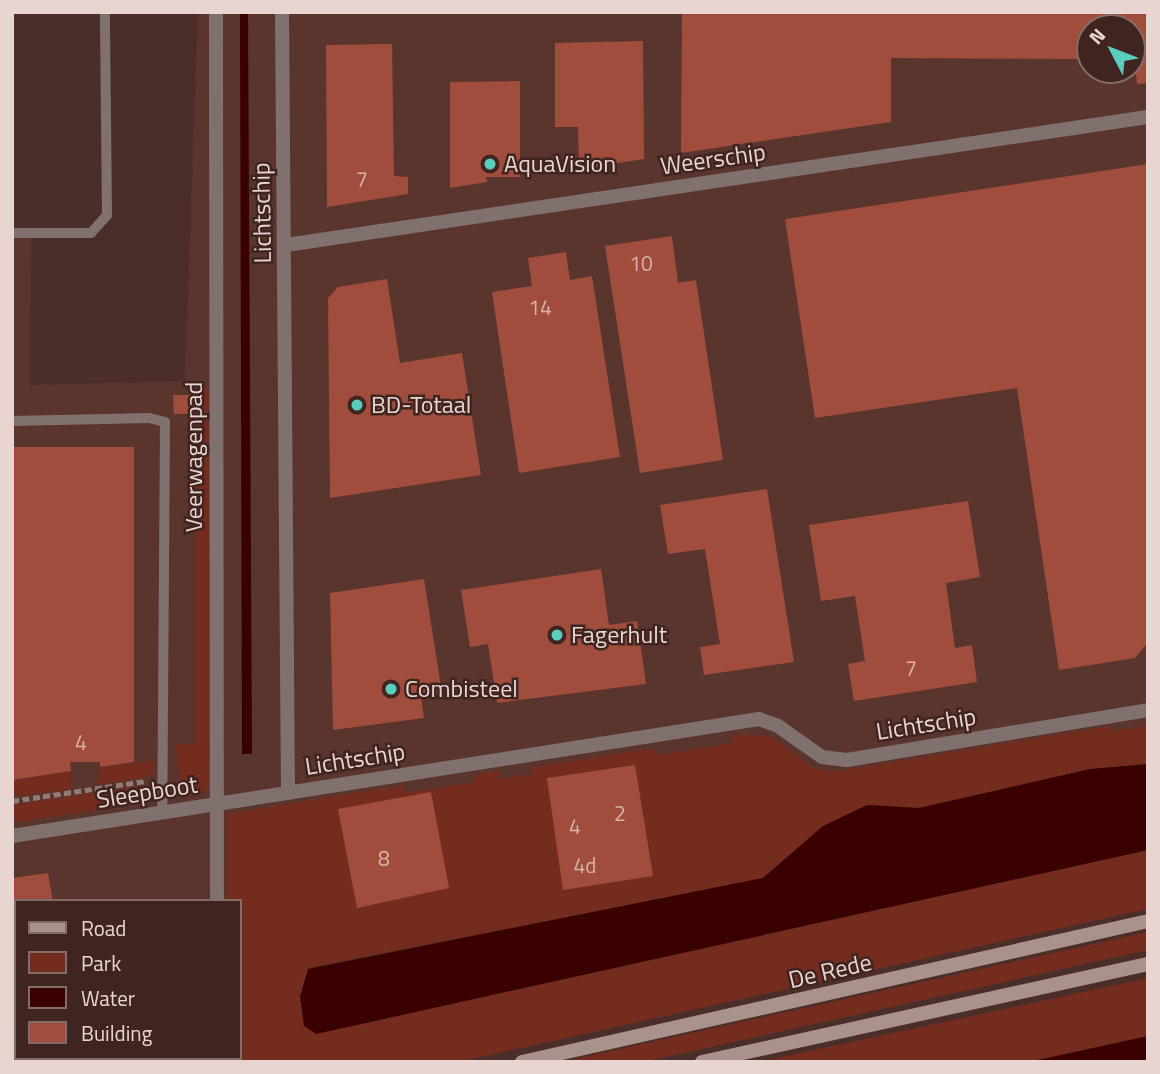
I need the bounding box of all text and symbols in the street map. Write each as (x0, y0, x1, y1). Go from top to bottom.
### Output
north arrow (1076, 14, 1146, 84)
text: N (1081, 21, 1112, 51)
street label: Weerschip (659, 137, 767, 181)
place label: AquaVision (504, 150, 616, 178)
marker: AquaVision (482, 156, 498, 172)
street label: Lichtschip (247, 162, 277, 264)
house number: 7 (356, 166, 368, 192)
house number: 10 (629, 250, 653, 276)
house number: 14 (528, 294, 552, 320)
street label: Veerwagenpad (180, 382, 208, 532)
place label: BD-Totaal (371, 391, 471, 419)
marker: BD-Totaal (349, 397, 365, 413)
place label: Fagerhult (571, 621, 667, 649)
marker: Fagerhult (549, 627, 565, 643)
house number: 7 (905, 655, 917, 681)
place label: Combisteel (405, 675, 518, 703)
marker: Combisteel (383, 681, 399, 697)
street label: Lichtschip (874, 702, 978, 746)
house number: 4 (75, 729, 87, 755)
street label: Lichtschip (303, 737, 407, 781)
street label: Sleepboot (95, 770, 199, 814)
house number: 2 (614, 800, 626, 826)
house number: 4 (569, 813, 581, 839)
house number: 8 (378, 845, 390, 871)
house number: 4d (574, 852, 596, 878)
legend (14, 899, 242, 1060)
text: Road (81, 912, 126, 944)
text: Park (81, 947, 121, 979)
street label: De Rede (786, 947, 874, 995)
text: Water (81, 982, 135, 1014)
text: Building (81, 1017, 152, 1049)

